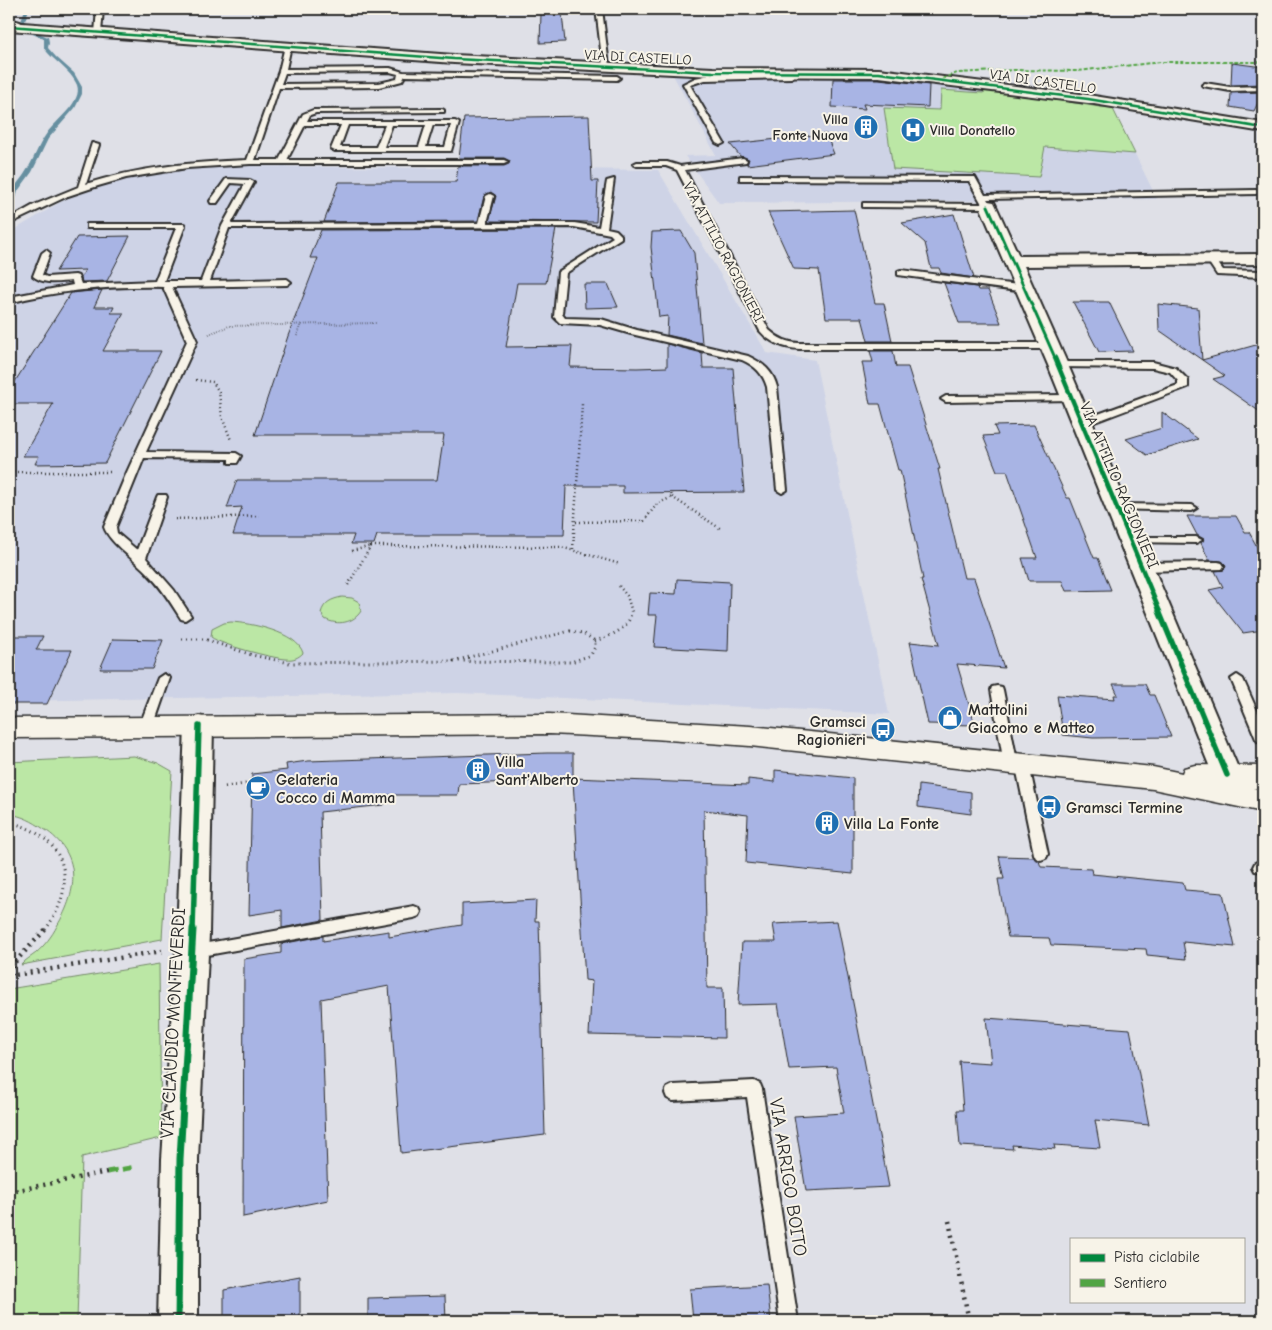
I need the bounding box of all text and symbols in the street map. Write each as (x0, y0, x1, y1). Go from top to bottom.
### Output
street label: VIA DI CASTELLO (584, 46, 692, 69)
street label: VIA DI CASTELLO (989, 66, 1097, 97)
place label: Villa Fonte Nuova (773, 111, 848, 144)
building icon: Villa Fonte Nuova (853, 114, 879, 140)
hospital icon: Villa Donatello (900, 117, 926, 143)
place label: Villa Donatello (930, 122, 1015, 139)
street label: VIA ATTILIO RAGIONIERI (679, 179, 768, 325)
street label: VIA ATTILIO RAGIONIERI (1076, 400, 1162, 571)
place label: Mattolini Giacomo e Matteo (968, 701, 1095, 737)
shop icon: Mattolini Giacomo e Matteo (937, 705, 963, 731)
place label: Gramsci Ragionieri (797, 713, 866, 749)
bus stop icon: Gramsci Ragionieri (870, 717, 896, 743)
place label: Villa Sant'Alberto (496, 753, 579, 789)
building icon: Villa Sant'Alberto (465, 757, 491, 783)
place label: Gelateria Cocco di Mamma (276, 771, 395, 807)
cafe icon: Gelateria Cocco di Mamma (245, 775, 271, 801)
bus stop icon: Gramsci Termine (1036, 794, 1062, 820)
place label: Gramsci Termine (1066, 799, 1183, 817)
building icon: Villa La Fonte (814, 810, 840, 836)
place label: Villa La Fonte (844, 815, 939, 833)
street label: VIA CLAUDIO MONTEVERDI (156, 907, 190, 1139)
street label: VIA ARRIGO BOITO (765, 1097, 811, 1258)
legend (1070, 1238, 1244, 1302)
text: Pista ciclabile (1114, 1248, 1200, 1266)
text: Sentiero (1114, 1274, 1167, 1292)

